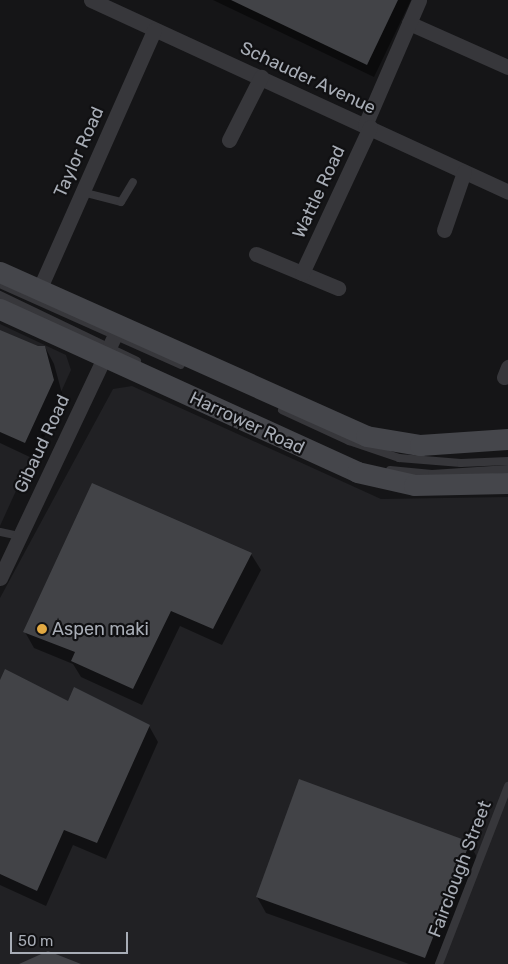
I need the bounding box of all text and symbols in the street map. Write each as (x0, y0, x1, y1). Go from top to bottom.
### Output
street label: Schauder Avenue (236, 37, 380, 119)
street label: Taylor Road (49, 103, 109, 201)
street label: Wattle Road (288, 142, 350, 242)
street label: Harrower Road (186, 387, 308, 459)
street label: Gibaud Road (10, 391, 74, 497)
place label: Aspen maki (52, 618, 149, 640)
marker: Aspen maki (36, 623, 48, 635)
street label: Fairclough Street (424, 798, 496, 940)
scale bar (12, 922, 130, 954)
text: 50 m (18, 932, 53, 950)

